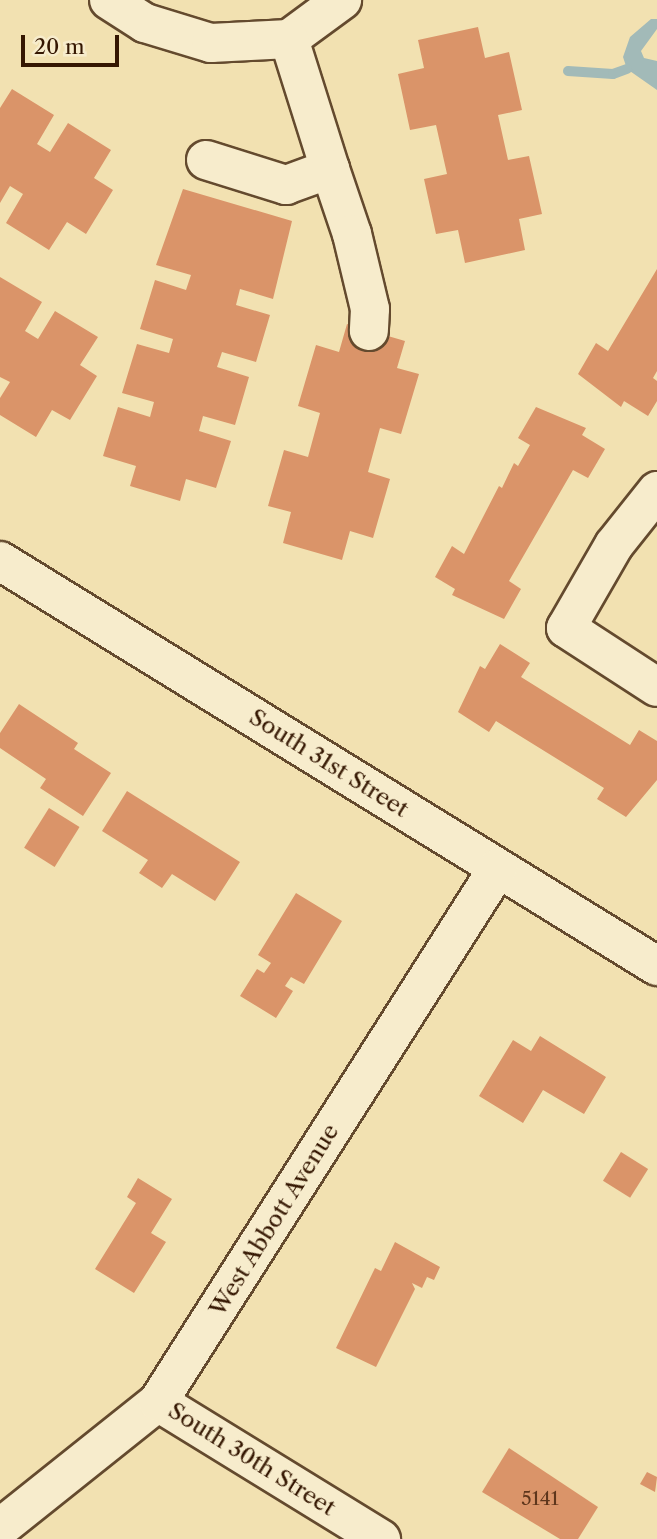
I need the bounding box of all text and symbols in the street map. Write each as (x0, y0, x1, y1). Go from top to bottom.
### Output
scale bar (24, 21, 122, 65)
text: 20 m (34, 34, 85, 59)
street label: South 31st Street (244, 703, 414, 823)
street label: West Abbott Avenue (203, 1118, 345, 1322)
street label: South 30th Street (163, 1396, 341, 1522)
house number: 5141 (521, 1488, 559, 1510)

